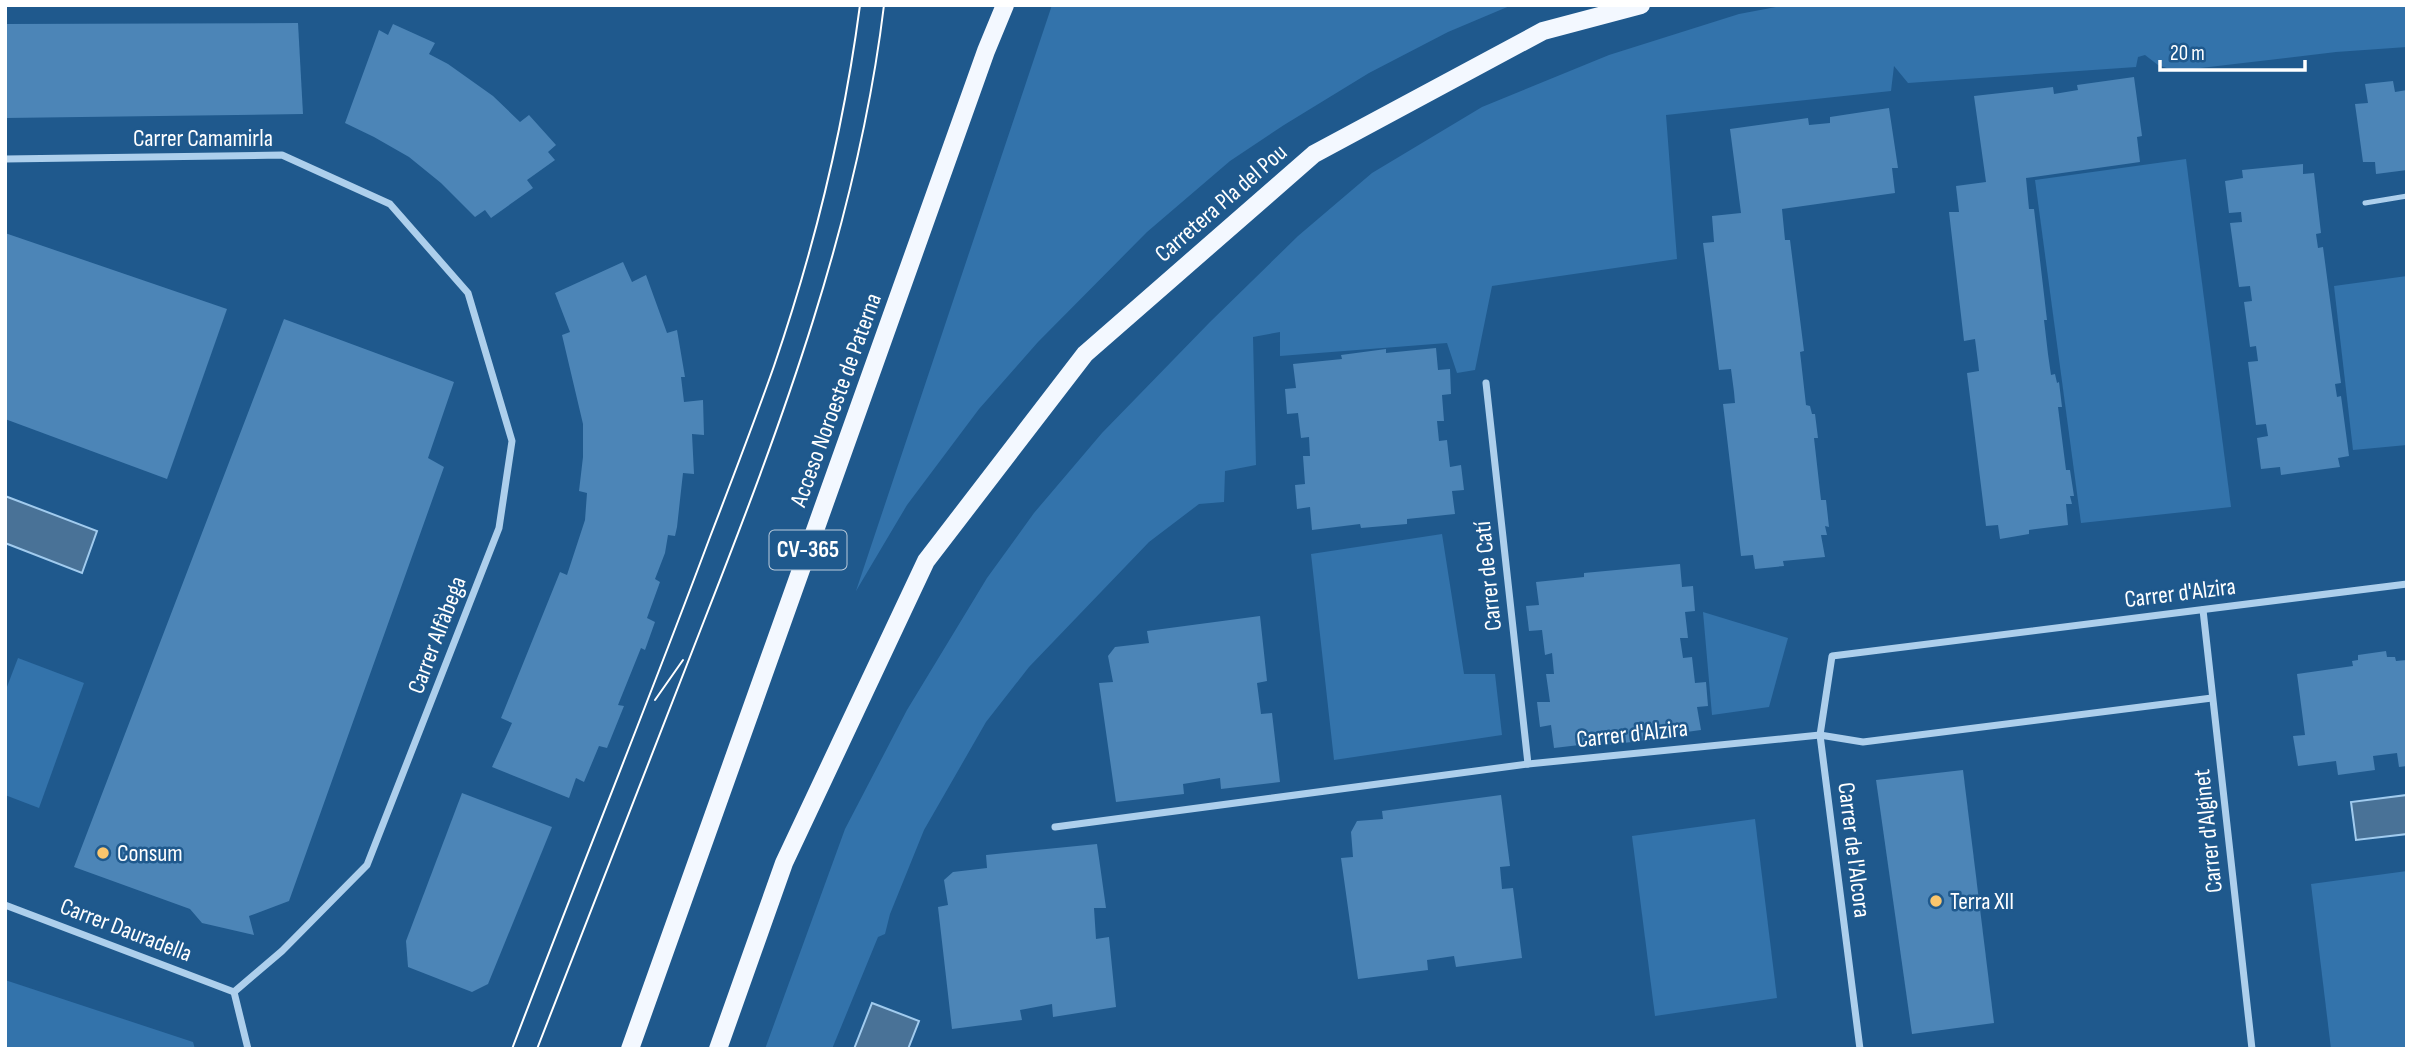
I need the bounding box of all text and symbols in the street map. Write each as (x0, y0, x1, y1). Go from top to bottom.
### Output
scale bar (2160, 28, 2305, 72)
text: 20 m (2170, 41, 2205, 66)
street label: Carrer Camamirla (133, 124, 273, 153)
street label: Carretera Pla del Pou (1149, 138, 1293, 268)
street label: Acceso Noroeste de Paterna (784, 289, 888, 512)
street label: Carrer de Catí (1468, 519, 1508, 632)
road number: CV-365 (770, 530, 846, 570)
street label: Carrer Alfàbega (401, 572, 473, 698)
street label: Carrer d'Alzira (2123, 572, 2237, 614)
street label: Carrer d'Alzira (1575, 714, 1689, 754)
street label: Carrer d'Alginet (2187, 768, 2229, 894)
street label: Carrer de l'Alcora (1831, 781, 1877, 919)
place label: Consum (117, 839, 183, 868)
marker: Consum (95, 845, 111, 861)
place label: Terra XII (1950, 887, 2014, 916)
street label: Carrer Dauradella (56, 892, 196, 968)
marker: Terra XII (1928, 893, 1944, 909)

